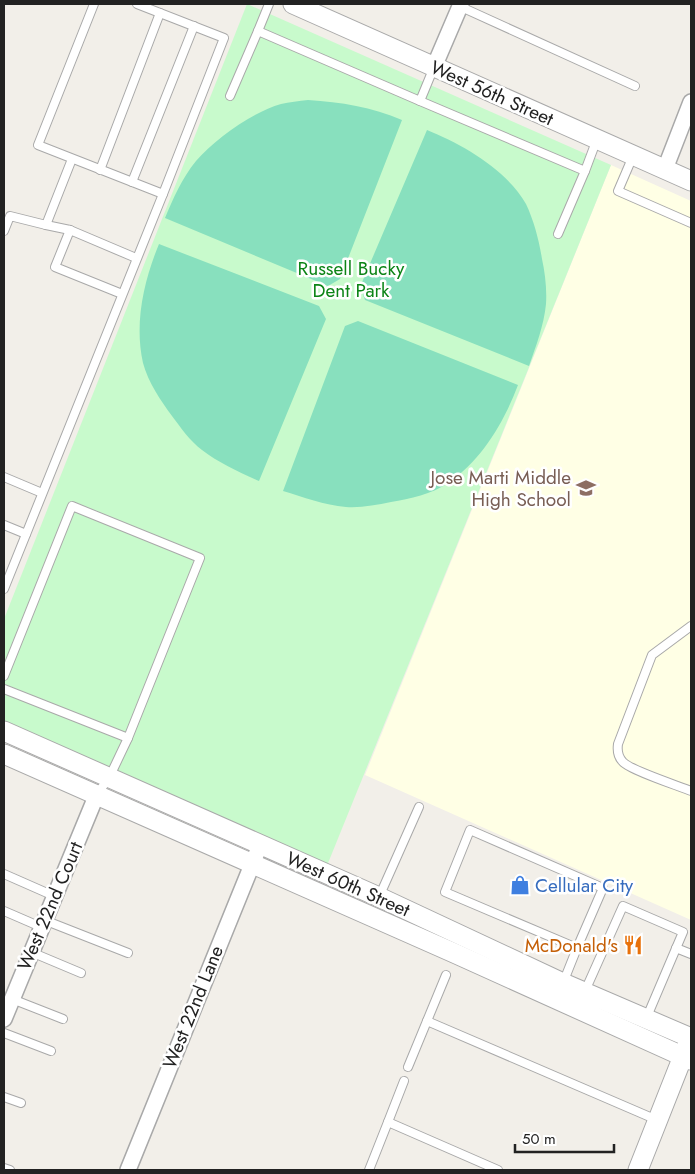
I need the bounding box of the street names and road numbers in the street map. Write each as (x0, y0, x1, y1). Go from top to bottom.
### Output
street label: West 56th Street (426, 54, 558, 132)
street label: West 22nd Court (11, 837, 89, 975)
street label: West 60th Street (282, 845, 415, 924)
street label: West 22nd Lane (156, 941, 230, 1073)

